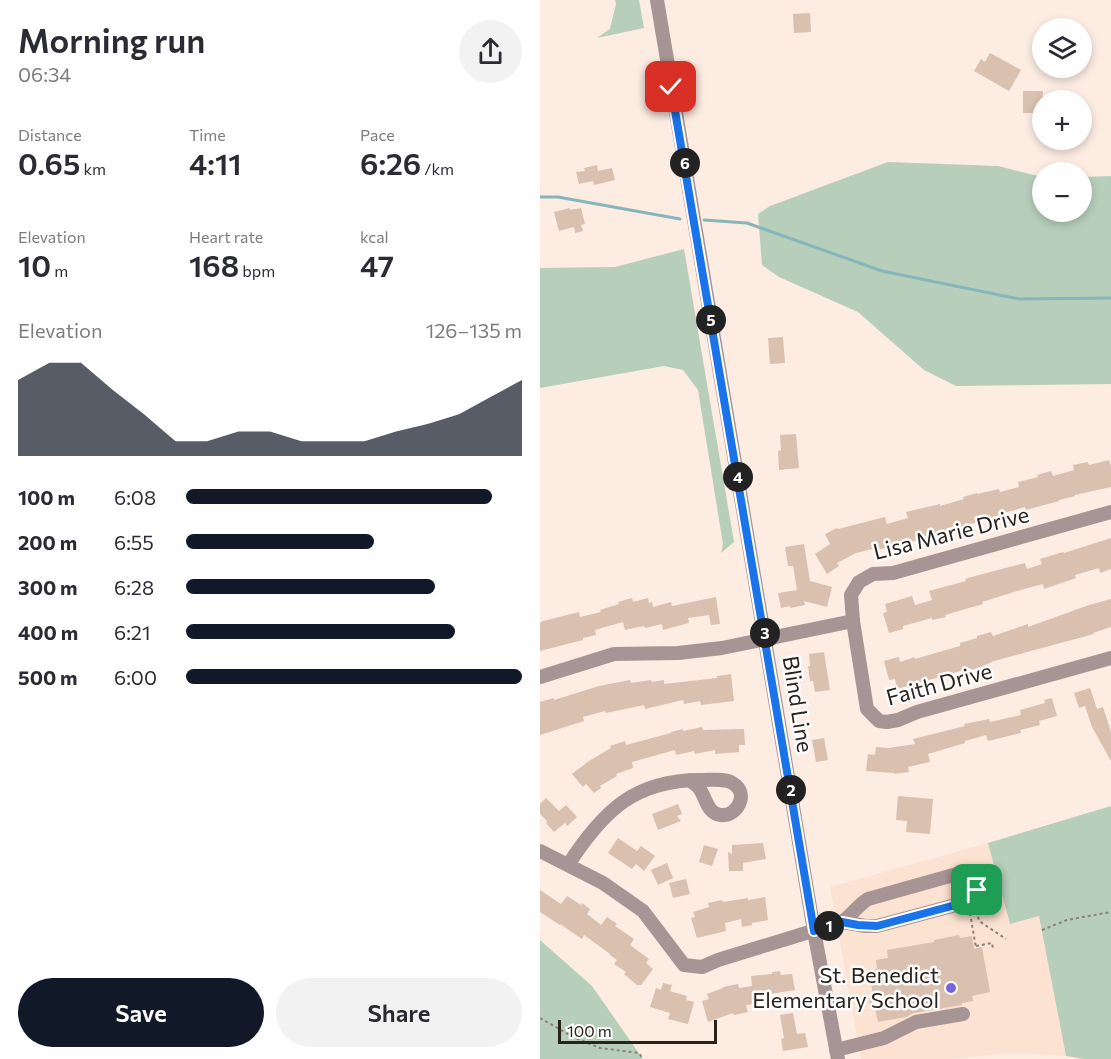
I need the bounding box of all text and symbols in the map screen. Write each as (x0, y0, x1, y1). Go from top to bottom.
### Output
map controls (1032, 18, 1092, 222)
button: layers (1032, 18, 1092, 78)
text: Morning run (18, 19, 205, 60)
button: share (459, 20, 522, 83)
pin (645, 61, 696, 112)
text: 06:34 (18, 62, 71, 86)
icon: check (654, 70, 687, 103)
button: + (1032, 90, 1092, 150)
text: Distance (18, 125, 82, 144)
text: Time (189, 125, 226, 144)
text: Pace (360, 125, 395, 144)
text: 0.65 (18, 144, 80, 181)
text: 4:11 (189, 144, 242, 181)
text: 6:26 (360, 144, 421, 181)
pin: 6 (670, 148, 700, 178)
text: 6 (680, 153, 690, 172)
text: km (80, 159, 106, 178)
text: /km (421, 159, 454, 178)
button: − (1032, 162, 1092, 222)
text: Elevation (18, 227, 86, 246)
text: Heart rate (189, 227, 263, 246)
text: kcal (360, 227, 389, 246)
text: 10 (18, 246, 51, 283)
text: 168 (189, 246, 239, 283)
text: 47 (360, 246, 394, 283)
text: m (51, 261, 68, 280)
text: bpm (239, 261, 275, 280)
pin: 5 (696, 305, 726, 335)
text: 5 (706, 310, 716, 329)
text: Elevation (18, 318, 103, 342)
text: 126–135 m (426, 318, 522, 342)
pin: 4 (723, 462, 753, 492)
text: 4 (733, 467, 743, 486)
text: 100 m (18, 485, 75, 509)
text: 6:08 (114, 485, 156, 509)
street label: Lisa Marie Drive (870, 500, 1032, 565)
text: 200 m (18, 530, 77, 554)
text: 6:55 (114, 530, 154, 554)
text: 300 m (18, 575, 78, 599)
text: 6:28 (114, 575, 154, 599)
pin: 3 (750, 618, 780, 648)
text: 400 m (18, 620, 78, 644)
text: 6:21 (114, 620, 151, 644)
text: 3 (760, 623, 770, 642)
street label: Blind Line (778, 654, 819, 754)
street label: Faith Drive (883, 656, 995, 711)
text: 500 m (18, 665, 78, 689)
text: 6:00 (114, 665, 157, 689)
pin: 2 (776, 775, 806, 805)
text: 2 (786, 780, 796, 799)
pin (951, 864, 1002, 915)
icon: arrive (960, 873, 993, 906)
pin: 1 (814, 911, 844, 941)
text: 1 (825, 916, 833, 935)
place label: St. Benedict Elementary School (752, 961, 939, 1013)
button: Save (18, 978, 264, 1047)
button: Share (276, 978, 522, 1047)
marker: St. Benedict Elementary School (944, 981, 958, 995)
scale bar (558, 1017, 717, 1044)
text: 100 m (567, 1021, 612, 1040)

